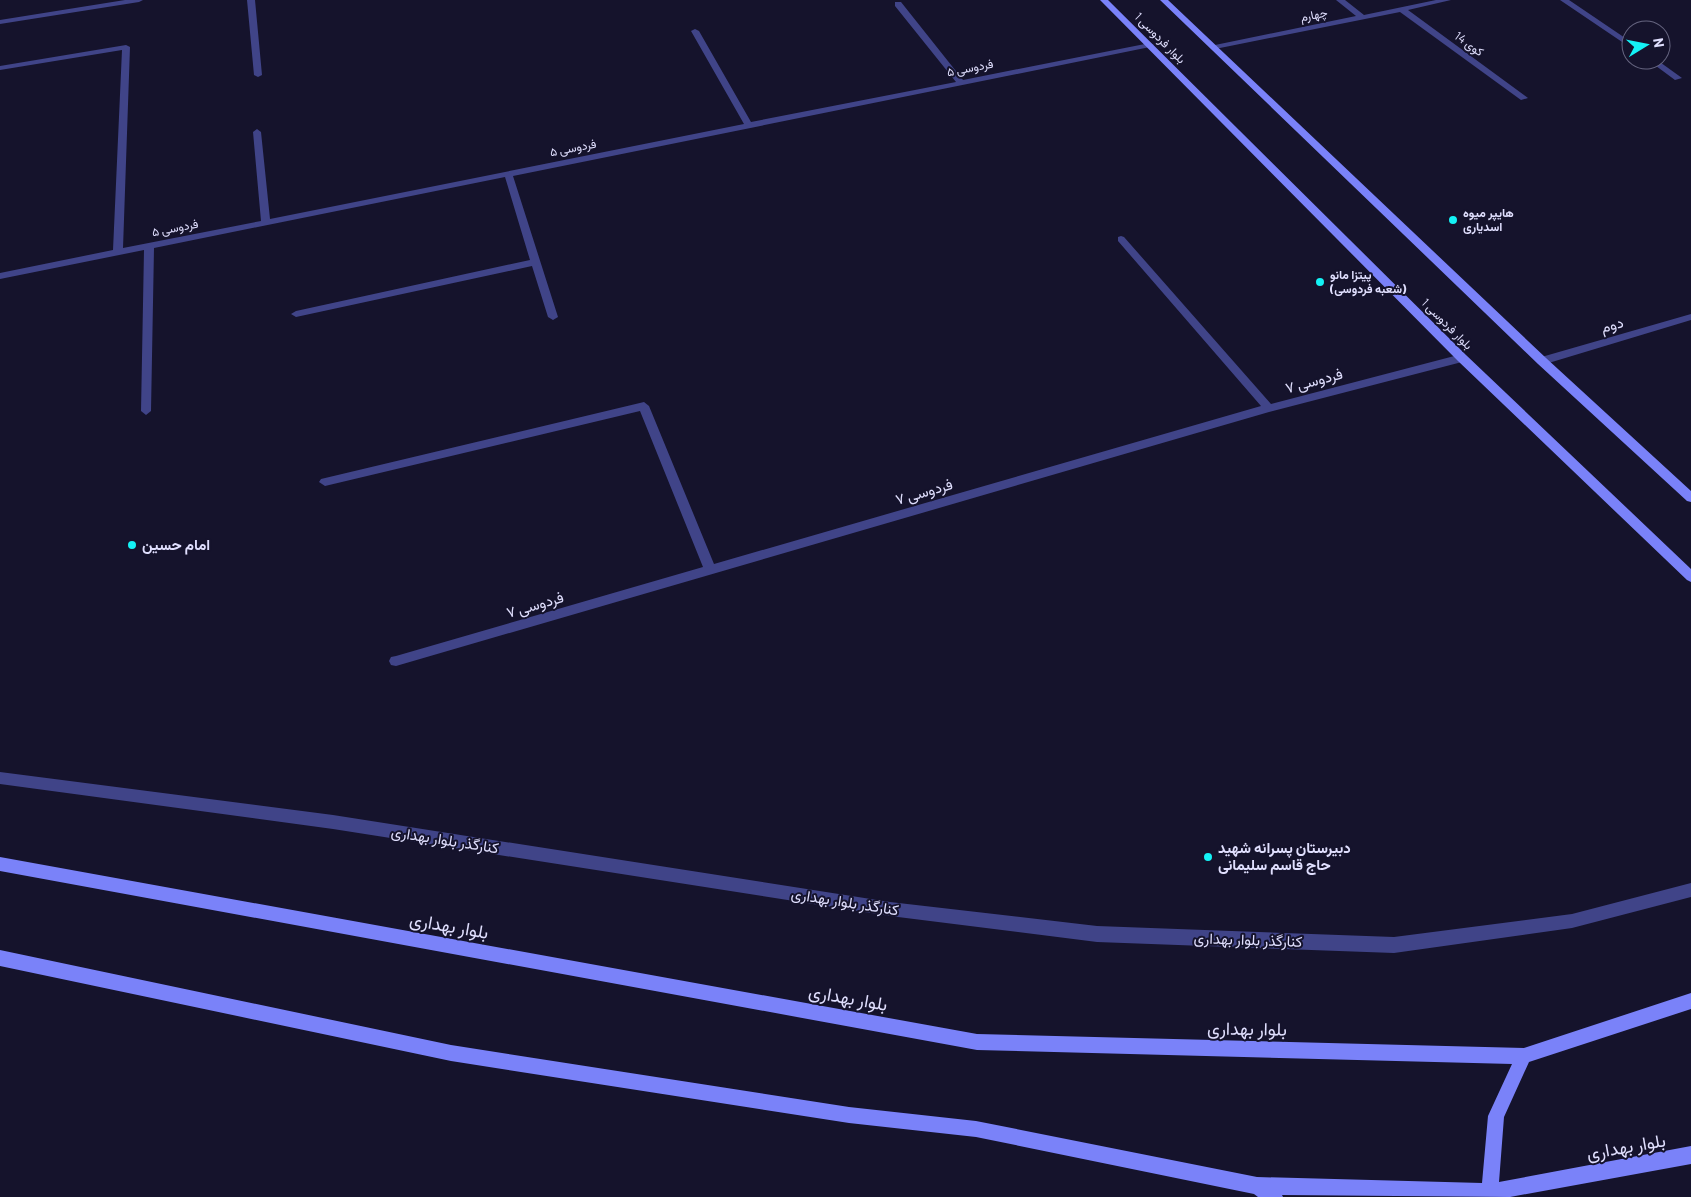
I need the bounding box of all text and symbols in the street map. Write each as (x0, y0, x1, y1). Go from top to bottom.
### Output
street label: چهارم (1299, 5, 1329, 25)
street label: بلوار فردوسی 1 (1131, 9, 1189, 67)
north arrow (1621, 20, 1671, 70)
street label: کوی 14 (1451, 28, 1487, 60)
text: N (1650, 37, 1668, 49)
street label: فردوسی ۵ (945, 56, 995, 80)
street label: فردوسی ۵ (548, 136, 598, 160)
place label: هایپر میوه اسدیاری (1463, 205, 1514, 235)
marker: هایپر میوه اسدیاری (1447, 214, 1459, 226)
street label: فردوسی ۵ (150, 216, 200, 240)
place label: پیتزا مانو (شعبه فردوسی) (1329, 267, 1407, 297)
marker: پیتزا مانو (شعبه فردوسی) (1314, 276, 1326, 288)
street label: بلوار فردوسی 1 (1418, 295, 1476, 353)
street label: دوم (1598, 312, 1626, 338)
street label: فردوسی ۷ (1283, 364, 1345, 398)
street label: فردوسی ۷ (893, 474, 955, 510)
place label: امام حسین (142, 535, 210, 555)
marker: امام حسین (126, 539, 138, 551)
street label: فردوسی ۷ (504, 587, 566, 623)
street label: کنارگذر بلوار بهداری (390, 822, 501, 858)
place label: دبیرستان پسرانه شهید حاج قاسم سلیمانی (1218, 838, 1351, 875)
marker: دبیرستان پسرانه شهید حاج قاسم سلیمانی (1202, 851, 1214, 863)
street label: کنارگذر بلوار بهداری (790, 884, 901, 920)
street label: بلوار بهداری (408, 907, 490, 944)
street label: کنارگذر بلوار بهداری (1193, 928, 1303, 952)
street label: بلوار بهداری (807, 979, 889, 1016)
street label: بلوار بهداری (1207, 1016, 1287, 1041)
street label: بلوار بهداری (1585, 1128, 1667, 1165)

